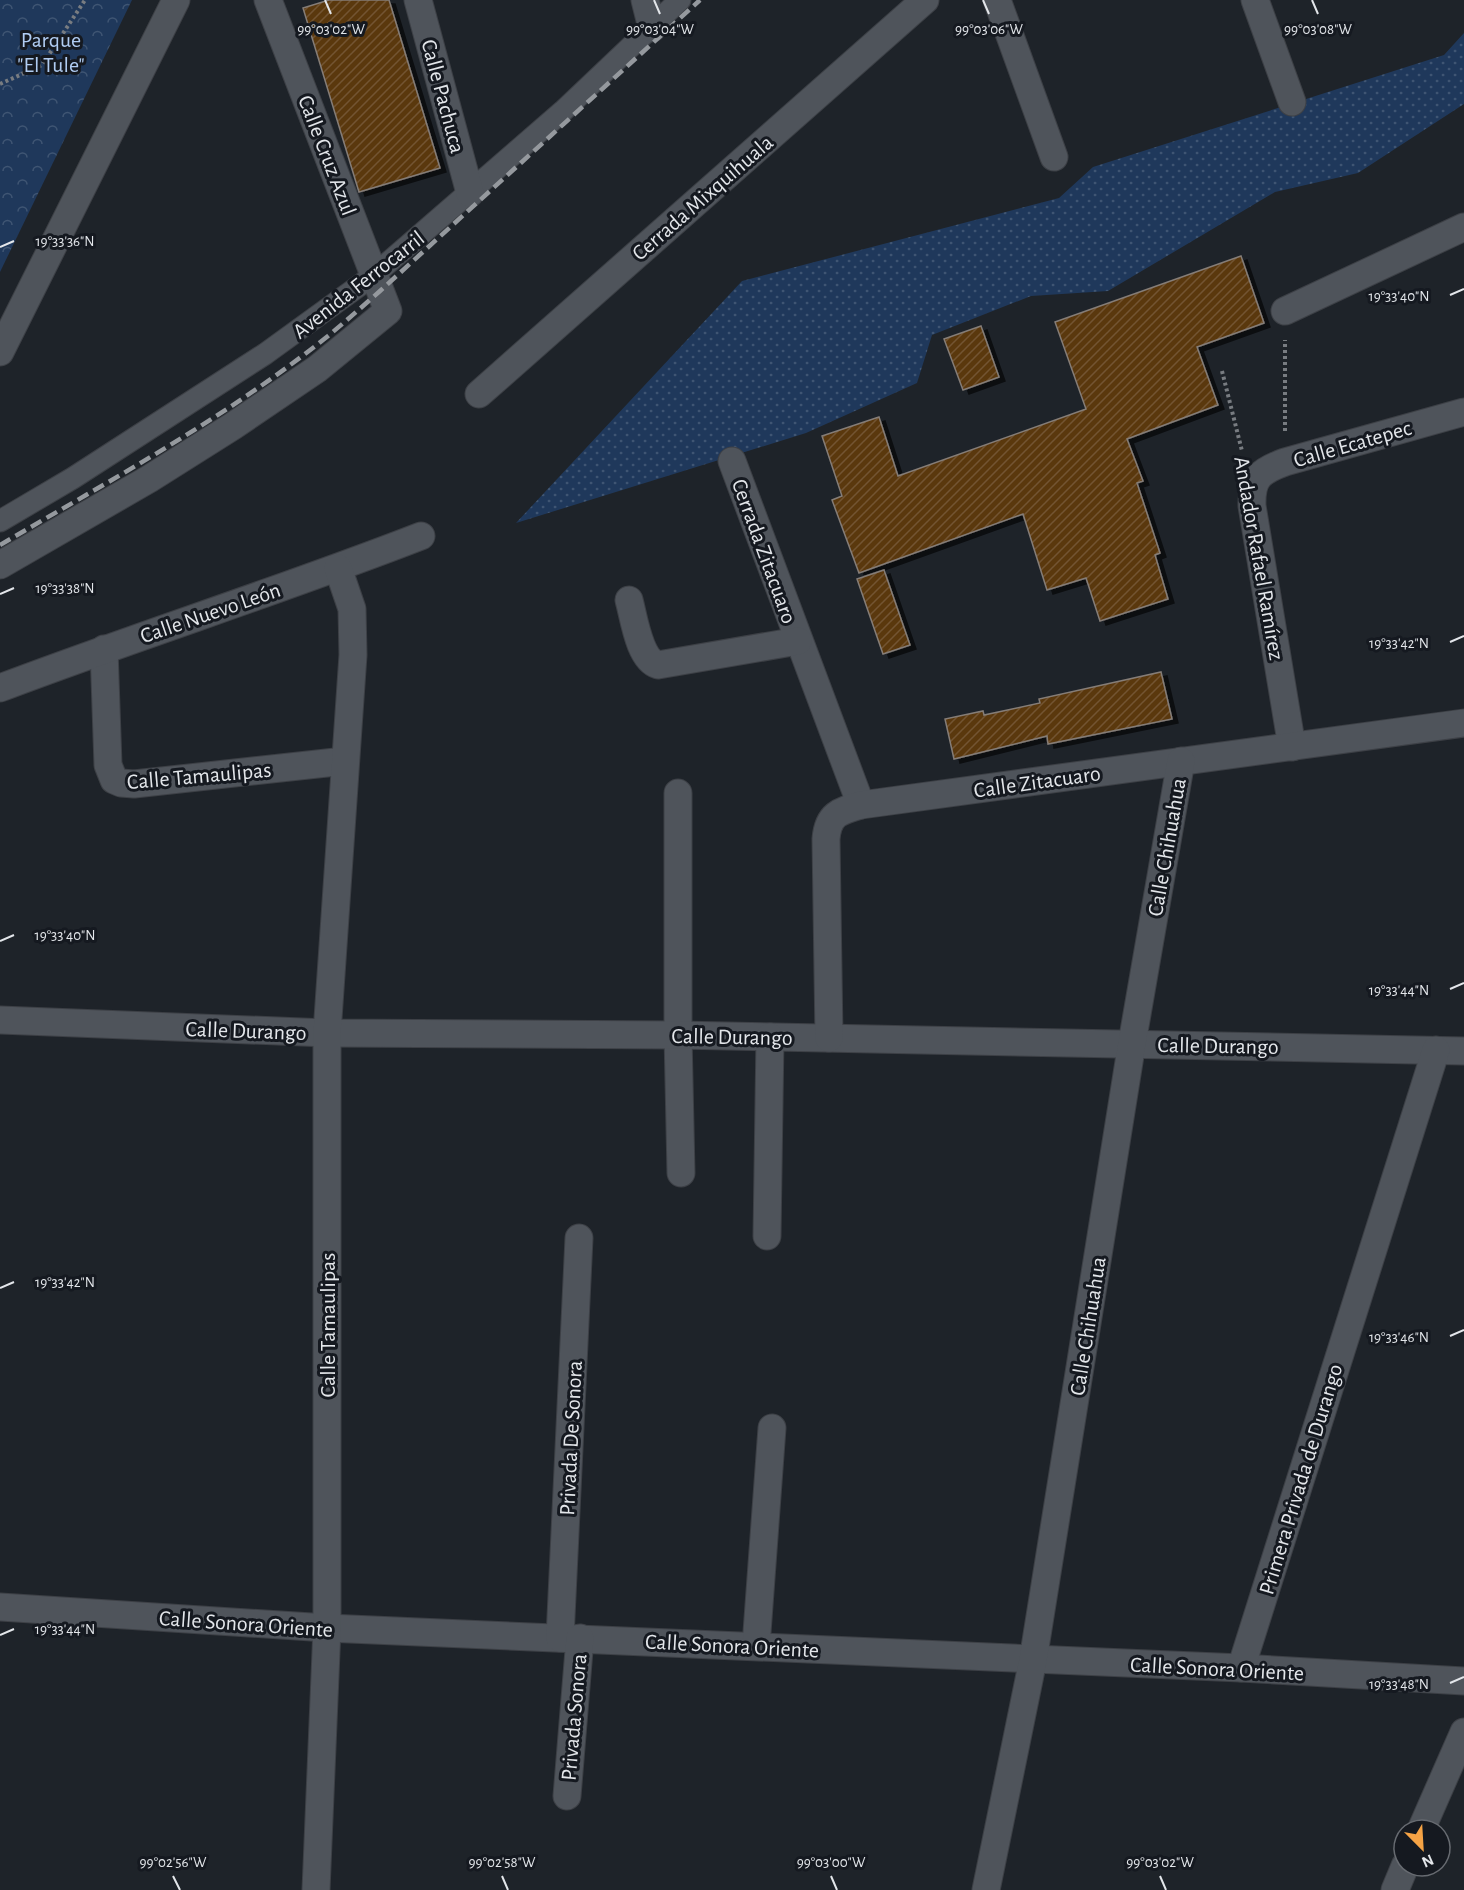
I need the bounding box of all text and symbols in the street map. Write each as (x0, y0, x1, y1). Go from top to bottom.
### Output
text: 99°03'02"W (297, 22, 365, 37)
text: 99°03'04"W (626, 22, 695, 37)
text: 99°03'06"W (955, 22, 1024, 37)
text: 99°03'08"W (1284, 22, 1353, 37)
park label: Parque "El Tule" (17, 29, 85, 76)
street label: Calle Pachuca (417, 37, 469, 156)
street label: Calle Cruz Azul (294, 92, 360, 218)
street label: Cerrada Mixquihuala (628, 131, 777, 265)
street label: Avenida Ferrocarril (289, 227, 429, 343)
text: 19°33'36"N (35, 234, 95, 249)
text: 19°33'40"N (1368, 289, 1430, 304)
street label: Calle Ecatepec (1291, 417, 1414, 471)
street label: Andador Rafael Ramírez (1230, 455, 1288, 662)
street label: Cerrada Zitacuaro (728, 476, 800, 627)
street label: Calle Nuevo León (137, 579, 283, 647)
text: 19°33'38"N (35, 581, 95, 596)
text: 19°33'42"N (1369, 636, 1429, 651)
street label: Calle Tamaulipas (126, 759, 272, 793)
street label: Calle Zitacuaro (972, 762, 1102, 802)
street label: Calle Chihuahua (1144, 776, 1190, 918)
text: 19°33'40"N (34, 928, 96, 943)
text: 19°33'44"N (1369, 983, 1429, 998)
street label: Calle Durango (185, 1018, 307, 1044)
street label: Calle Durango (671, 1025, 793, 1049)
street label: Calle Durango (1157, 1034, 1279, 1058)
street label: Calle Tamaulipas (317, 1253, 339, 1397)
street label: Calle Chihuahua (1066, 1255, 1110, 1397)
text: 19°33'42"N (35, 1275, 95, 1290)
text: 19°33'46"N (1369, 1330, 1429, 1345)
street label: Privada De Sonora (556, 1360, 586, 1516)
street label: Primera Privada de Durango (1255, 1361, 1347, 1597)
street label: Calle Sonora Oriente (158, 1607, 334, 1641)
text: 19°33'44"N (35, 1622, 95, 1637)
street label: Calle Sonora Oriente (644, 1630, 819, 1662)
street label: Privada Sonora (557, 1653, 591, 1781)
street label: Calle Sonora Oriente (1129, 1653, 1304, 1685)
text: 19°33'48"N (1369, 1677, 1429, 1692)
north arrow (1392, 1818, 1452, 1878)
text: N (1419, 1851, 1436, 1870)
text: 99°02'56"W (140, 1855, 207, 1870)
text: 99°02'58"W (469, 1855, 536, 1870)
text: 99°03'00"W (797, 1855, 866, 1870)
text: 99°03'02"W (1126, 1855, 1194, 1870)

